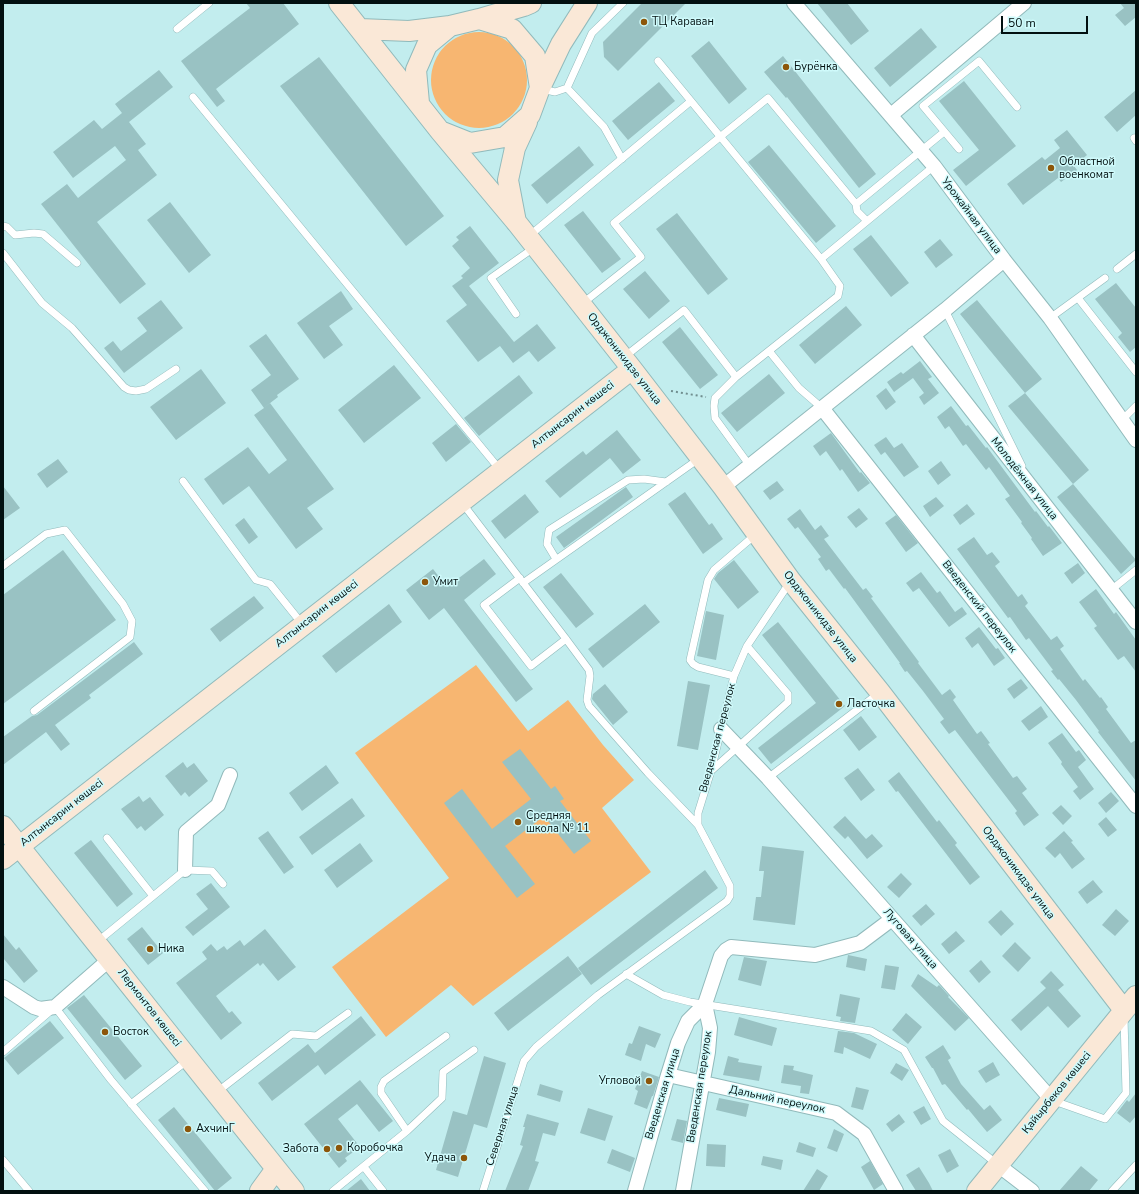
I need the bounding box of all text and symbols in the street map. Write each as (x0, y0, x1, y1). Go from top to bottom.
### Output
scale bar (1003, 8, 1090, 34)
place label: ТЦ Караван (652, 15, 714, 29)
text: 50 m (1008, 15, 1036, 31)
marker: ТЦ Караван (639, 17, 649, 27)
place label: Бурёнка (794, 60, 838, 74)
marker: Бурёнка (781, 62, 791, 72)
place label: Областной военкомат (1059, 155, 1115, 181)
marker: Областной военкомат (1046, 163, 1056, 173)
street label: Урожайная улица (938, 175, 1004, 257)
street label: Орджоникидзе улица (584, 310, 664, 408)
street label: Алтынсарин көшесі (529, 378, 617, 452)
street label: Молодёжная улица (988, 435, 1060, 523)
street label: Введенский переулок (939, 558, 1019, 656)
street label: Орджоникидзе улица (780, 568, 860, 666)
place label: Умит (433, 575, 458, 589)
street label: Алтынсарин көшесі (273, 577, 361, 651)
marker: Умит (420, 577, 430, 587)
street label: Введенская переулок (697, 682, 739, 794)
place label: Ласточка (847, 697, 895, 711)
marker: Ласточка (834, 699, 844, 709)
street label: Алтынсарин көшесі (18, 776, 106, 850)
place label: Средняя школа № 11 (526, 809, 590, 835)
marker: Средняя школа № 11 (513, 817, 523, 827)
street label: Орджоникидзе улица (979, 824, 1057, 922)
street label: Луговая улица (880, 906, 940, 972)
place label: Ника (158, 942, 185, 956)
marker: Ника (145, 944, 155, 954)
street label: Лермонтов көшесі (115, 966, 183, 1050)
place label: Восток (113, 1025, 149, 1039)
marker: Восток (100, 1027, 110, 1037)
street label: Введенская переулок (685, 1030, 715, 1144)
street label: Введенская улица (643, 1047, 683, 1141)
street label: Қайырбеков көшесі (1020, 1049, 1094, 1137)
place label: Угловой (599, 1074, 641, 1088)
marker: Угловой (644, 1076, 654, 1086)
street label: Дальний переулок (728, 1083, 826, 1117)
street label: Северная улица (484, 1084, 522, 1168)
place label: АхчинГ (196, 1122, 235, 1136)
marker: АхчинГ (183, 1124, 193, 1134)
place label: Коробочка (347, 1141, 403, 1155)
place label: Забота (283, 1142, 319, 1156)
marker: Коробочка (334, 1143, 344, 1153)
marker: Забота (322, 1144, 332, 1154)
place label: Удача (424, 1151, 456, 1165)
marker: Удача (459, 1153, 469, 1163)

